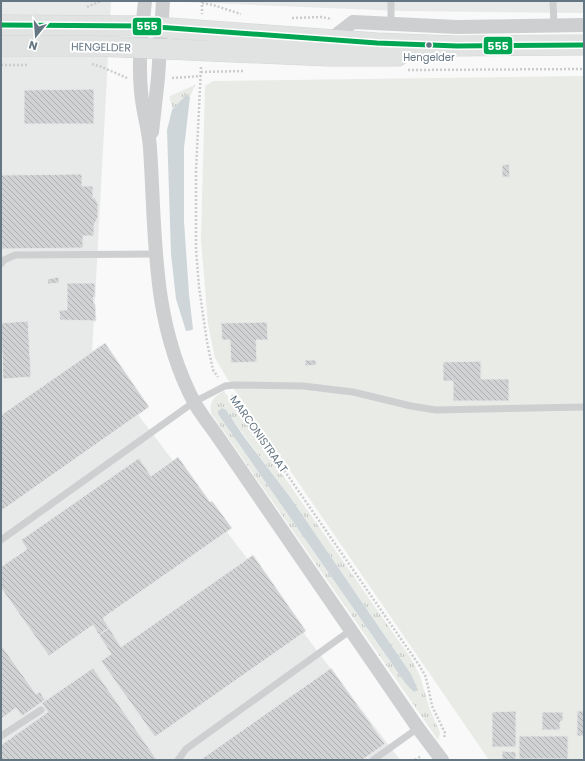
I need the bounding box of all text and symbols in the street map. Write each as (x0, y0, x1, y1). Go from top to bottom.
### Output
north arrow (16, 16, 56, 56)
line badge: 555 (132, 17, 162, 36)
text: 555 (136, 18, 158, 34)
line badge: 555 (483, 36, 513, 55)
text: N (27, 37, 39, 54)
street label: HENGELDER (71, 38, 131, 56)
text: 555 (487, 38, 509, 54)
marker: Hengelder (424, 40, 434, 50)
place label: Hengelder (403, 50, 455, 65)
street label: MARCONISTRAAT (226, 392, 292, 476)

